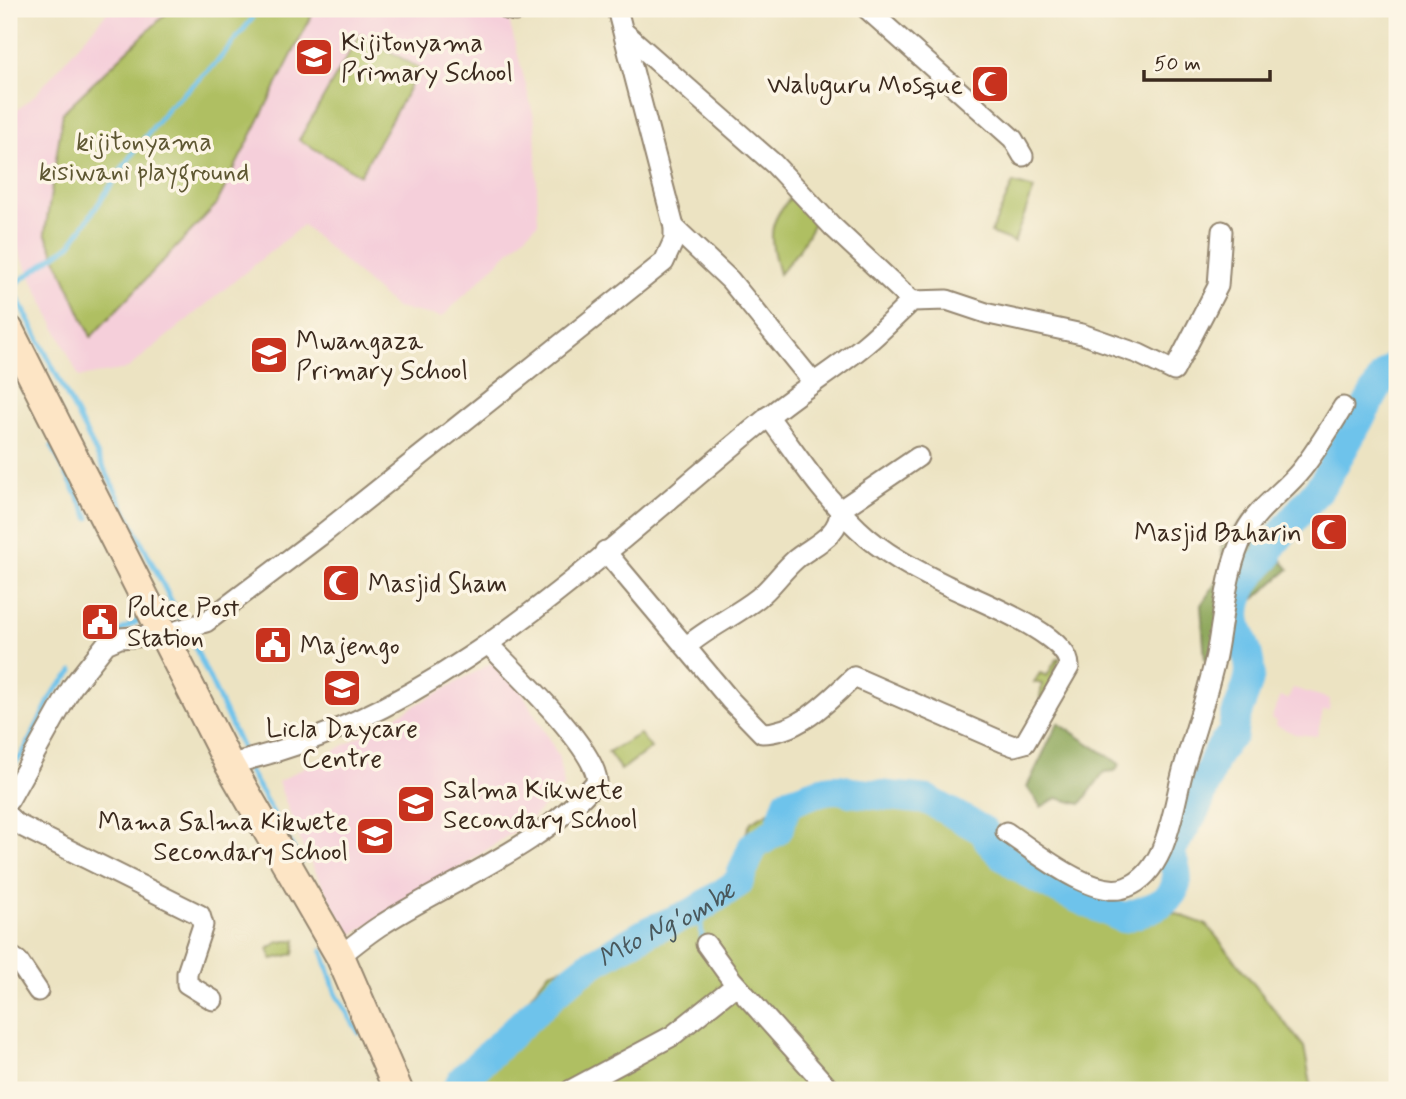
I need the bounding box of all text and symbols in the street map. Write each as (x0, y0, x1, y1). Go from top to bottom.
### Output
place label: Kijitonyama Primary School (341, 27, 513, 91)
school or university icon: Kijitonyama Primary School (293, 36, 335, 78)
scale bar (1144, 38, 1270, 82)
text: 50 m (1154, 50, 1201, 78)
mosque icon: Waluguru Mosque (969, 63, 1011, 105)
place label: Waluguru Mosque (767, 69, 963, 105)
park label: kijitonyama kisiwani playground (39, 126, 249, 193)
place label: Mwangaza Primary School (296, 325, 468, 389)
school or university icon: Mwangaza Primary School (248, 334, 290, 376)
mosque icon: Masjid Baharin (1308, 511, 1350, 553)
place label: Masjid Baharin (1134, 517, 1302, 551)
mosque icon: Masjid Sham (320, 562, 362, 604)
place label: Masjid Sham (368, 568, 507, 602)
place label: Police Post Station (127, 592, 240, 656)
public building icon: Police Post Station (79, 601, 121, 643)
public building icon: Majengo (252, 624, 294, 666)
place label: Majengo (300, 630, 400, 664)
school or university icon: Licla Daycare Centre (321, 667, 363, 709)
place label: Licla Daycare Centre (266, 713, 418, 777)
place label: Salma Kikwete Secondary School (443, 774, 638, 838)
school or university icon: Salma Kikwete Secondary School (395, 783, 437, 825)
place label: Mama Salma Kikwete Secondary School (98, 806, 348, 870)
school or university icon: Mama Salma Kikwete Secondary School (354, 815, 396, 857)
water label: Mto Ng'ombe (591, 873, 745, 978)

